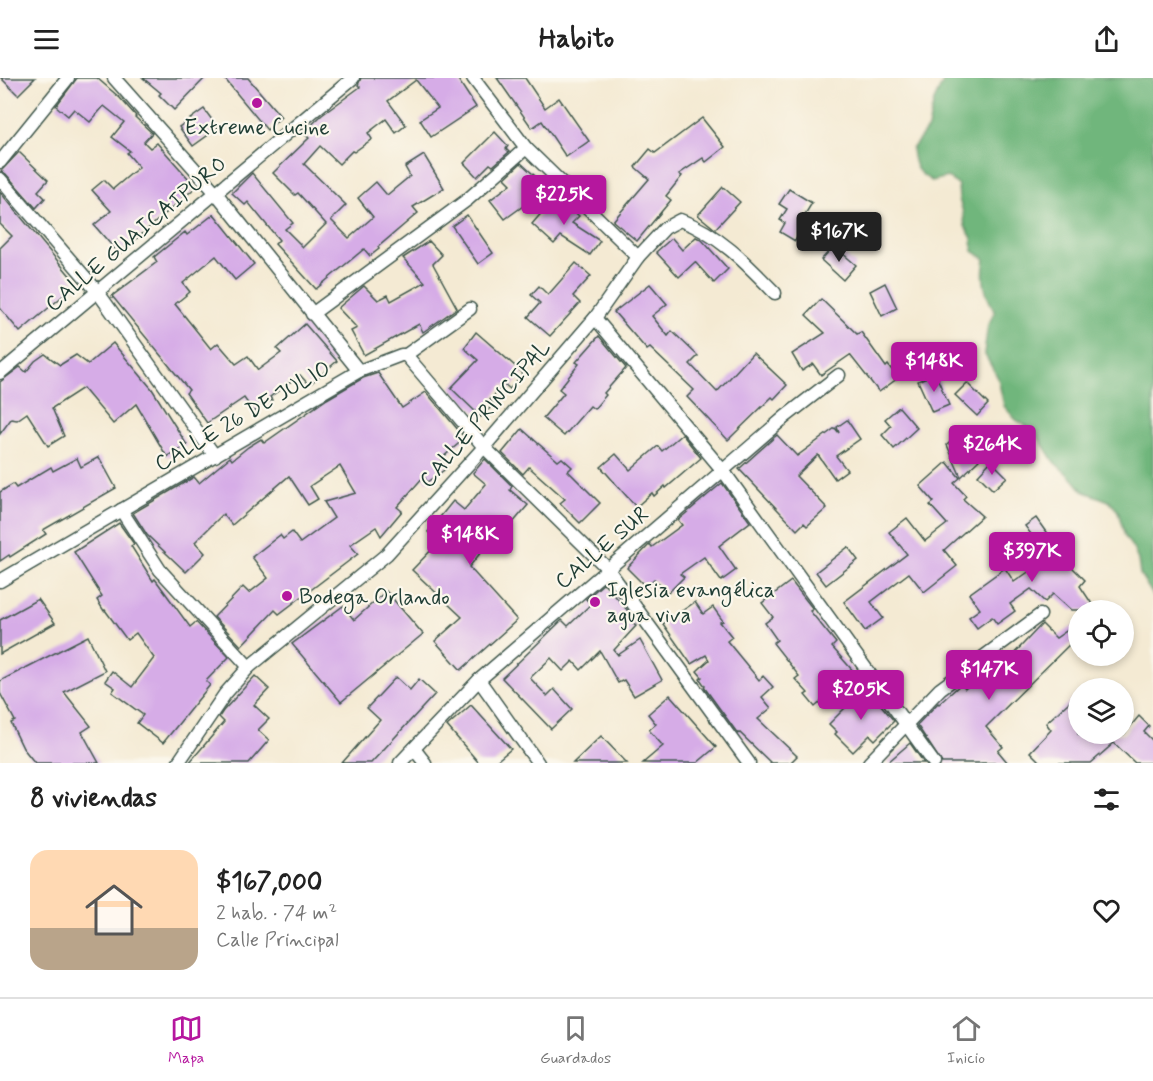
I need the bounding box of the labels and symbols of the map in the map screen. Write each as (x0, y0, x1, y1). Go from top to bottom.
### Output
marker: Extreme Cucine (250, 96, 264, 110)
place label: Extreme Cucine (184, 114, 330, 142)
street label: CALLE GUAICAIPURO (40, 151, 233, 319)
pin: $225K (522, 175, 606, 226)
pin: $167K (797, 212, 881, 263)
street label: CALLE PRINCIPAL (414, 334, 557, 494)
pin: $148K (892, 342, 976, 393)
street label: CALLE 26 DE JULIO (150, 355, 336, 479)
pin: $264K (950, 425, 1034, 476)
street label: CALLE SUR (550, 501, 655, 596)
pin: $148K (428, 515, 512, 566)
pin: $397K (990, 532, 1074, 583)
place label: Iglesia evangélica agua viva (607, 577, 775, 631)
place label: Bodega Orlando (299, 584, 450, 615)
marker: Bodega Orlando (280, 589, 294, 603)
marker: Iglesia evangélica agua viva (588, 595, 602, 609)
pin: $147K (947, 650, 1031, 701)
pin: $205K (819, 670, 903, 721)

